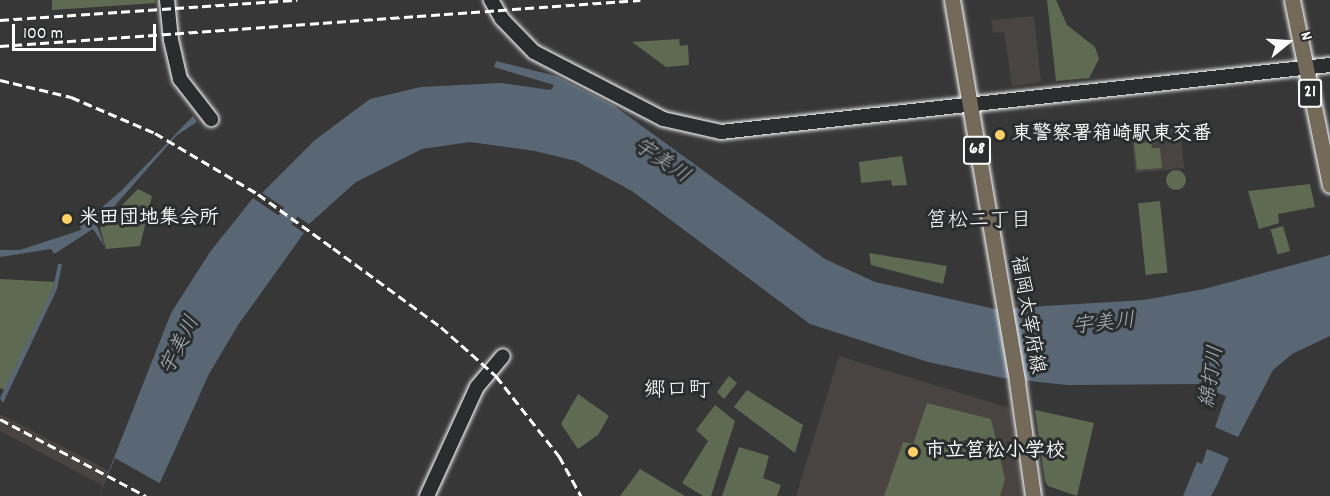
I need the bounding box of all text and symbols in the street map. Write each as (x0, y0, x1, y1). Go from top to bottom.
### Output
scale bar (15, 12, 159, 50)
north arrow (1258, 12, 1318, 72)
text: 100 m (23, 22, 63, 47)
text: N (1293, 29, 1318, 44)
road number: 21 (1298, 78, 1322, 108)
place label: 東警察署箱崎駅東交番 (1012, 123, 1212, 147)
marker: 東警察署箱崎駅東交番 (993, 128, 1007, 142)
water label: 宇美川 (628, 134, 694, 190)
road number: 68 (962, 135, 992, 165)
place label: 米田団地集会所 (79, 207, 219, 231)
district label: 筥松二丁目 (927, 209, 1031, 235)
marker: 米田団地集会所 (60, 212, 74, 226)
street label: 福岡太宰府線 (1004, 254, 1048, 376)
water label: 宇美川 (1071, 309, 1137, 341)
water label: 宇美川 (155, 312, 207, 380)
water label: 綿打川 (1196, 344, 1230, 410)
district label: 郷口町 (644, 379, 710, 405)
place label: 市立筥松小学校 (925, 440, 1065, 464)
marker: 市立筥松小学校 (906, 445, 920, 459)

